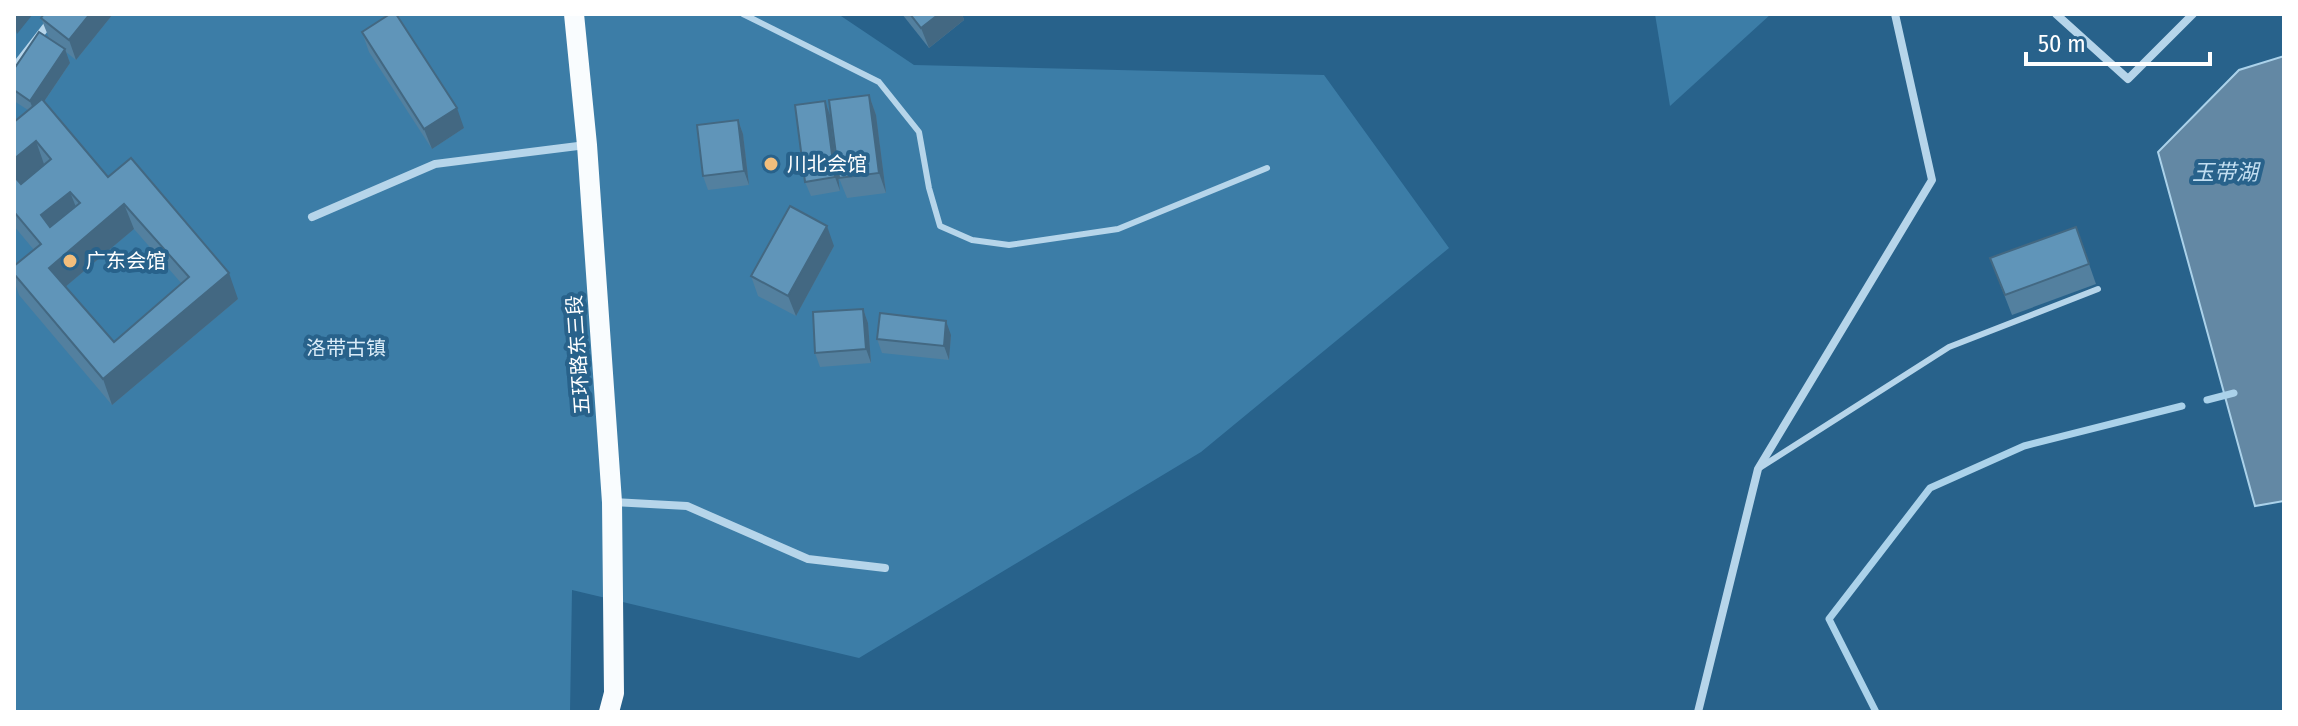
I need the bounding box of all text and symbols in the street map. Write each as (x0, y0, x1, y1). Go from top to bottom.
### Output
scale bar (2026, 16, 2210, 66)
text: 50 m (2038, 30, 2086, 58)
place label: 川北会馆 (787, 152, 867, 176)
marker: 川北会馆 (762, 155, 780, 173)
water label: 玉带湖 (2192, 159, 2261, 186)
place label: 广东会馆 (86, 249, 166, 273)
marker: 广东会馆 (61, 252, 79, 270)
street label: 五环路东三段 (562, 294, 594, 416)
park label: 洛带古镇 (306, 336, 386, 360)

